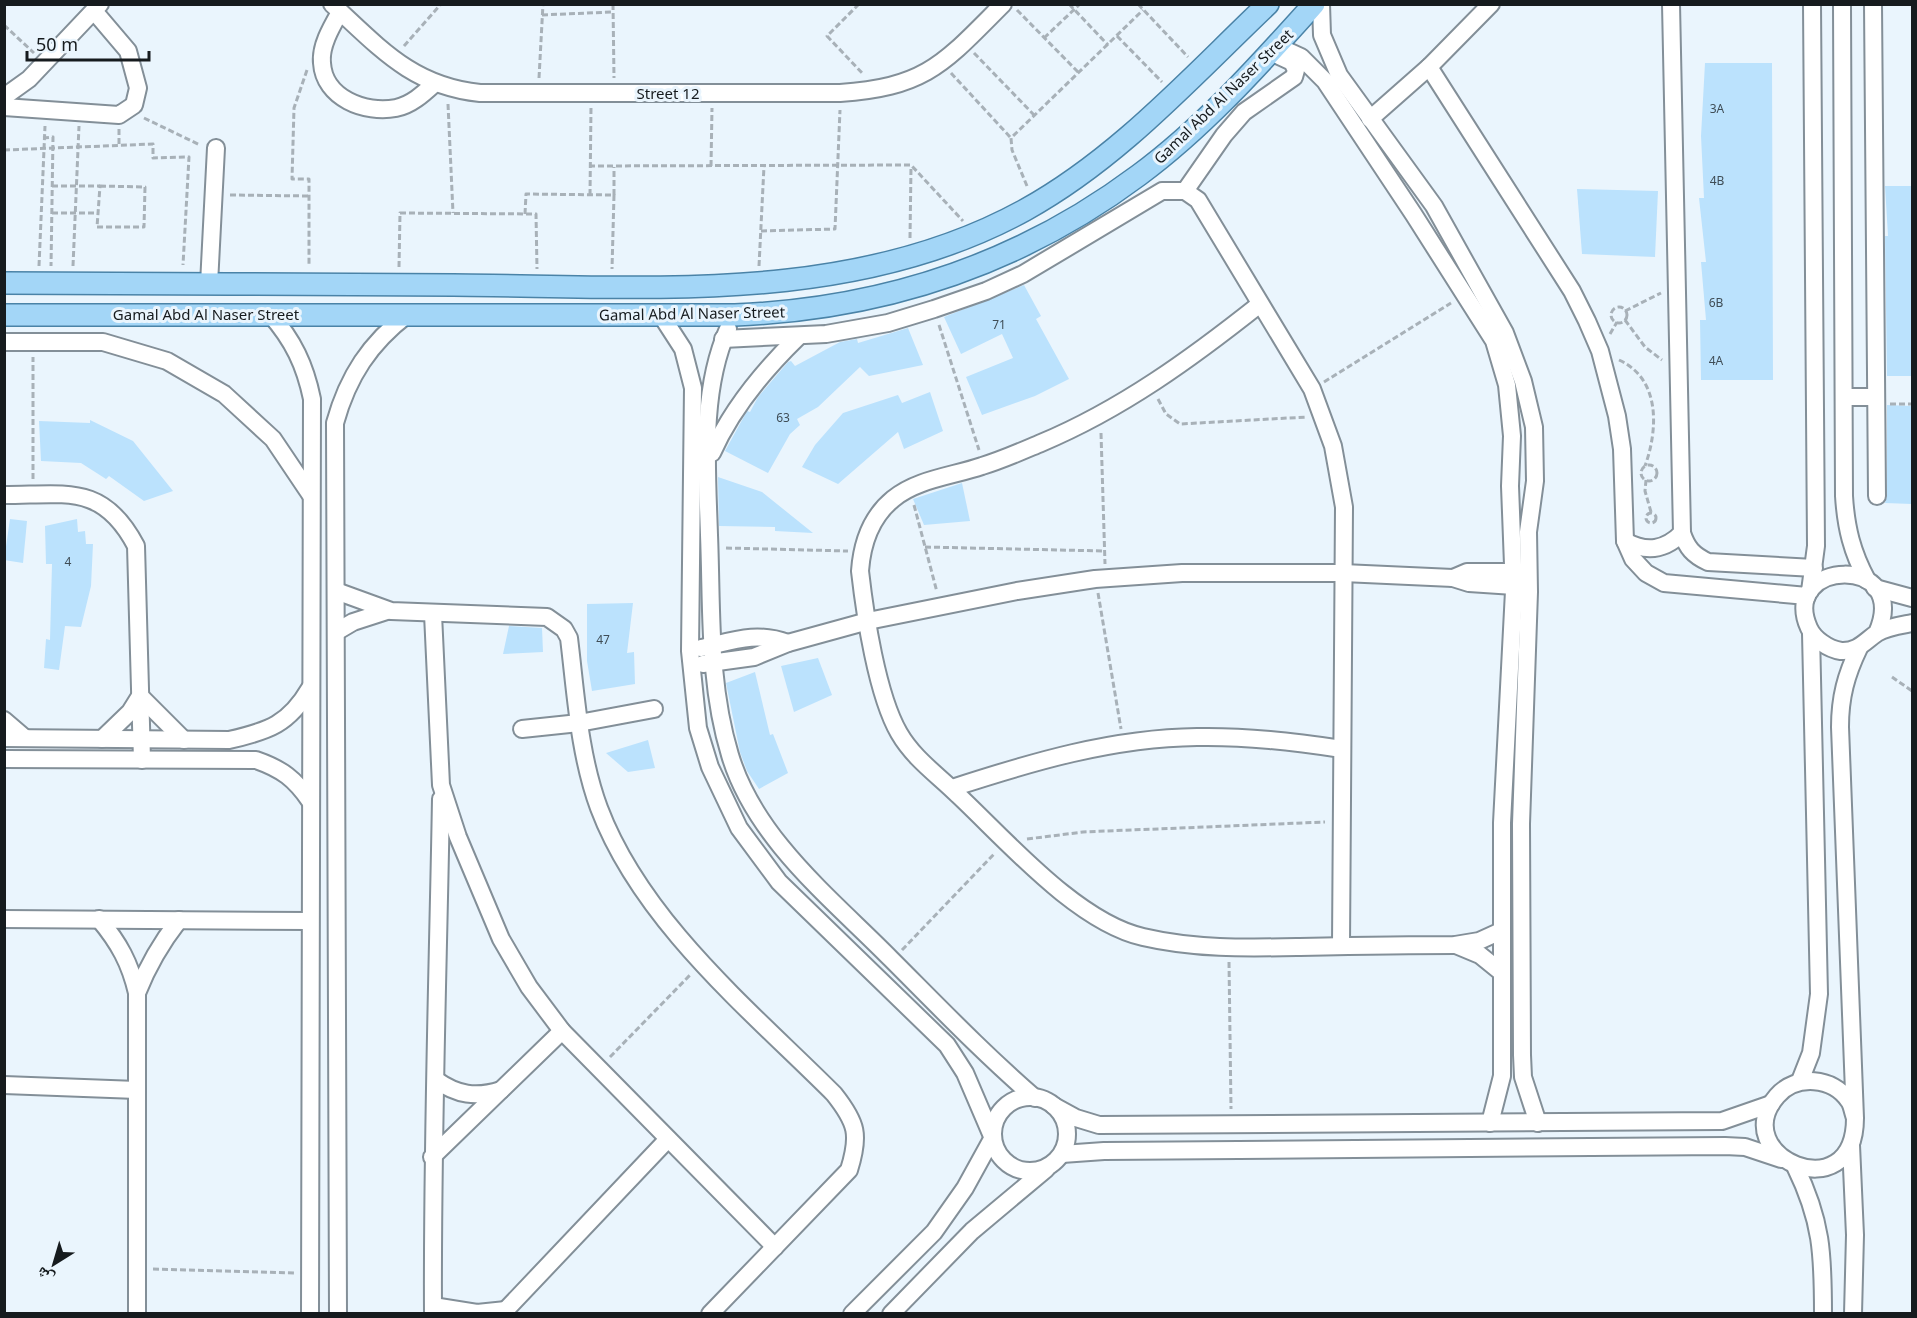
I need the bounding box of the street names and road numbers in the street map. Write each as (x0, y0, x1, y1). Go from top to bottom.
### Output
street label: Gamal Abd Al Naser Street (1149, 24, 1297, 168)
street label: Street 12 (637, 83, 699, 103)
street label: Gamal Abd Al Naser Street (599, 301, 786, 325)
street label: Gamal Abd Al Naser Street (113, 304, 300, 324)

